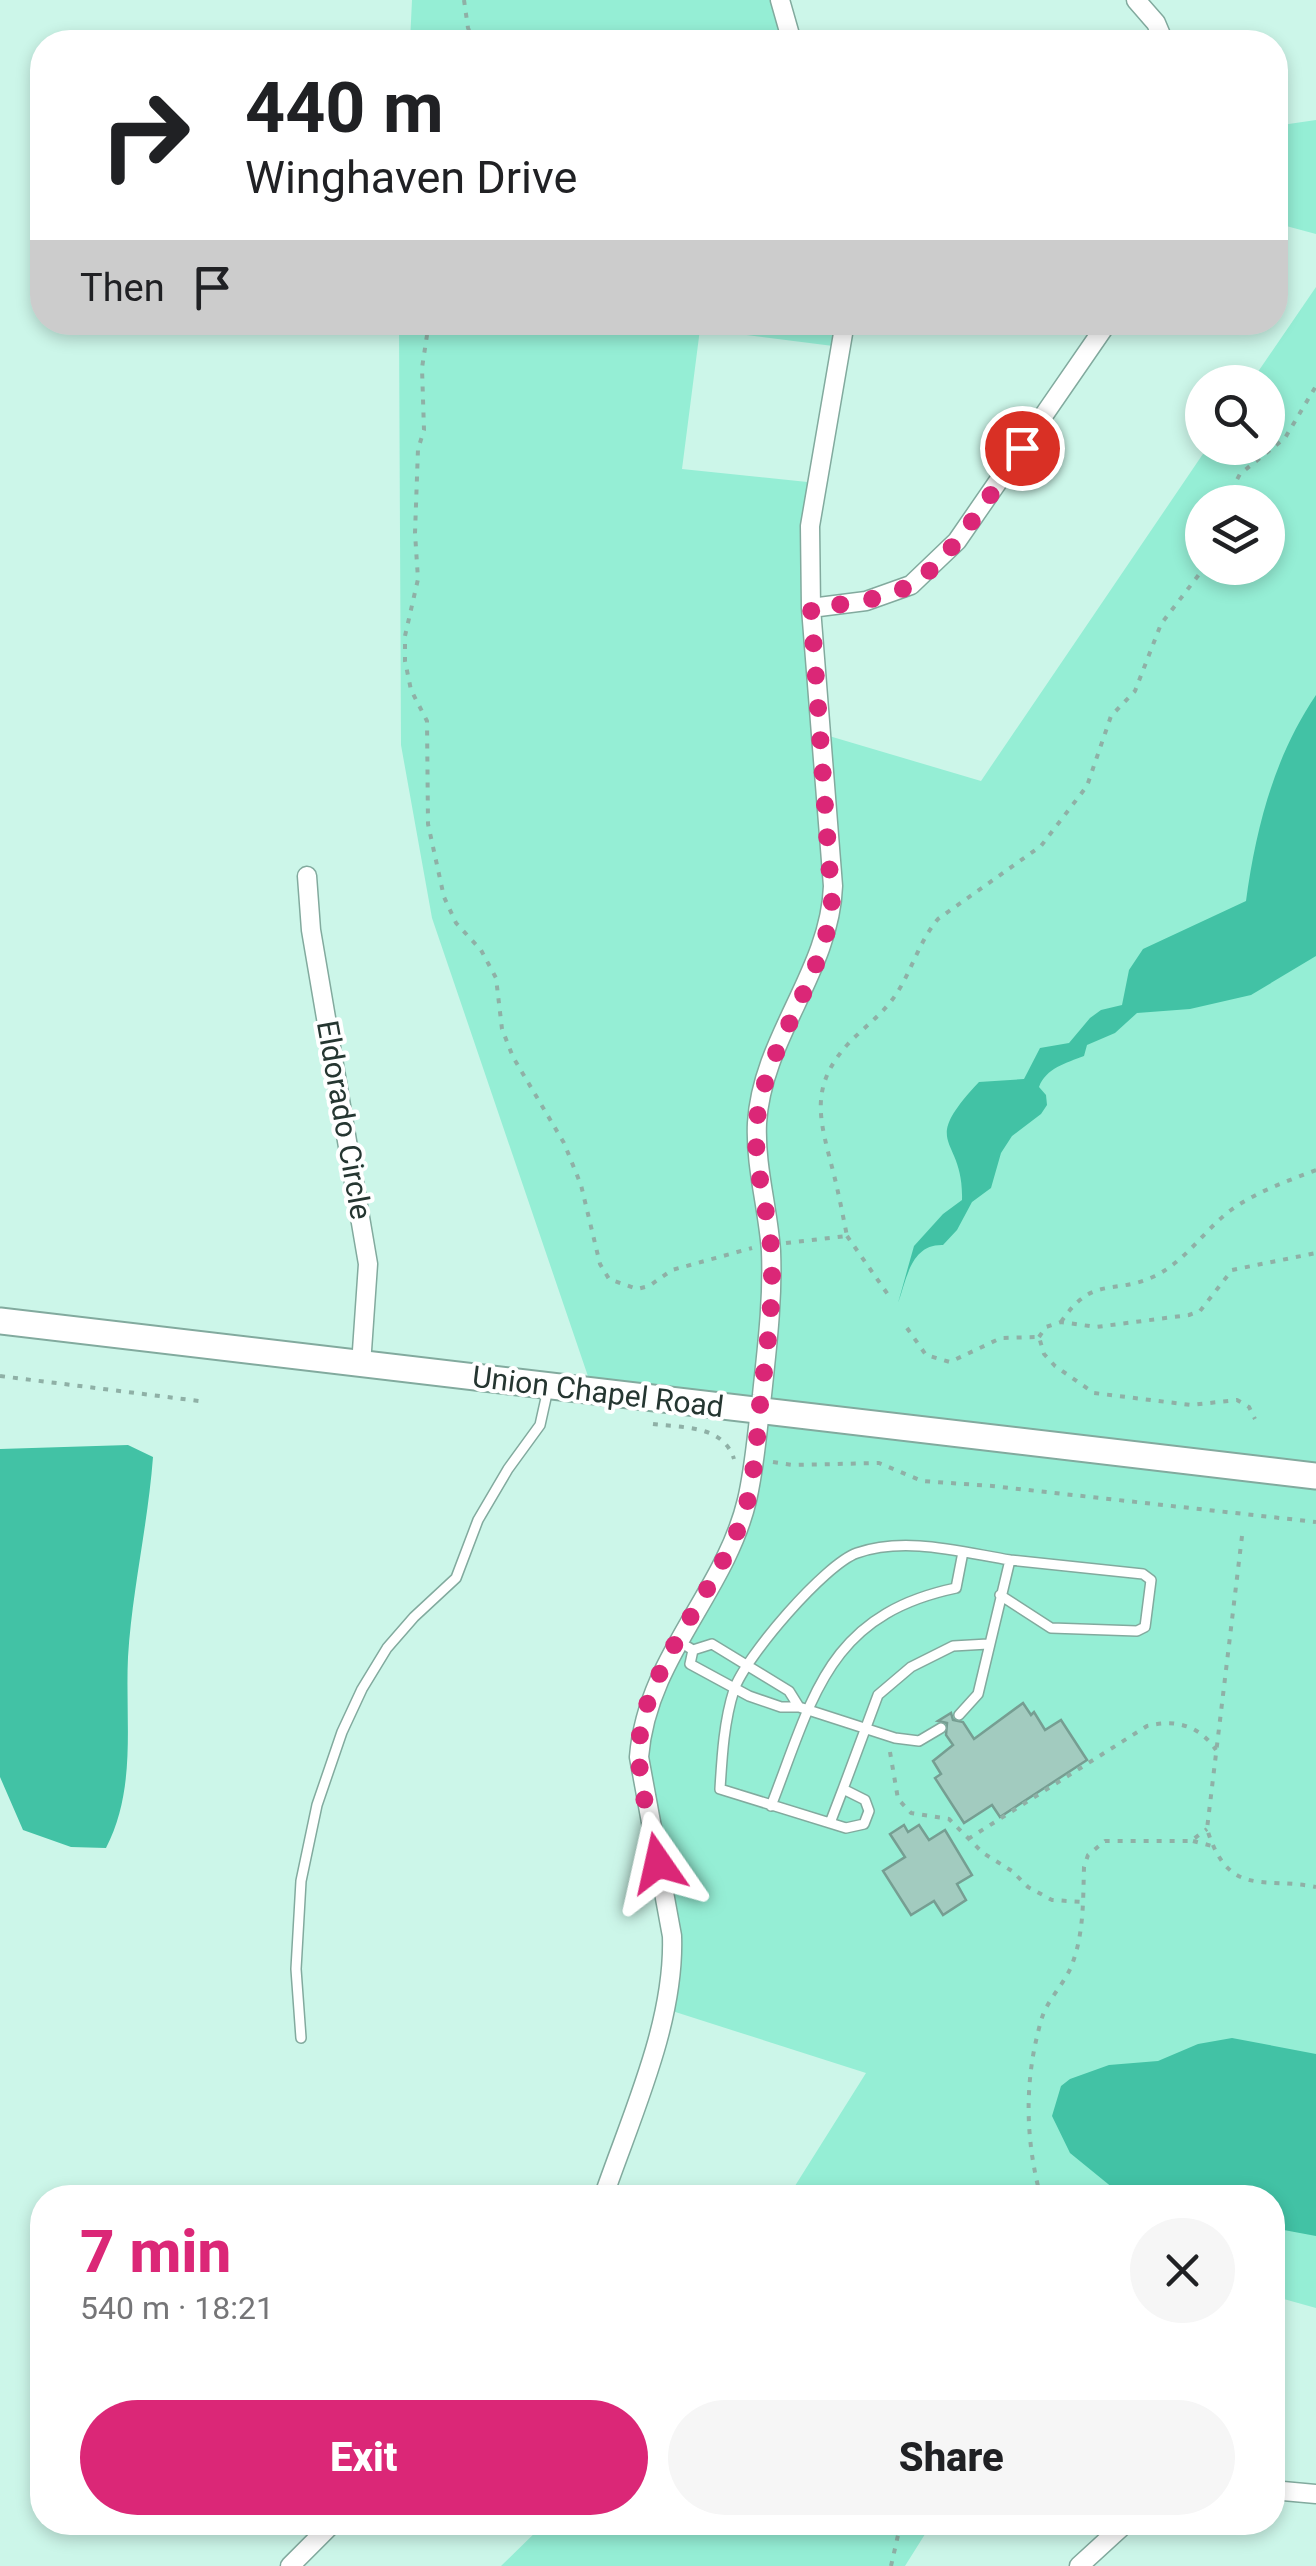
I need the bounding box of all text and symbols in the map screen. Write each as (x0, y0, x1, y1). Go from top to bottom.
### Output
text: 440 m (245, 67, 444, 149)
icon: right (80, 70, 210, 200)
text: Winghaven Drive (245, 151, 577, 204)
icon: arrive (185, 260, 240, 315)
text: Then (80, 266, 165, 310)
map controls (1185, 365, 1285, 585)
button: search (1185, 365, 1285, 465)
pin (980, 406, 1065, 491)
icon: arrive (995, 421, 1050, 476)
button: layers (1185, 485, 1285, 585)
street label: Eldorado Circle (310, 1018, 379, 1222)
street label: Union Chapel Road (470, 1359, 726, 1424)
position arrow (606, 1811, 710, 1915)
text: 7 min (80, 2216, 231, 2287)
button: close (1130, 2218, 1235, 2323)
text: 540 m · 18:21 (80, 2289, 274, 2327)
button: Exit (80, 2400, 648, 2515)
button: Share (668, 2400, 1235, 2515)

